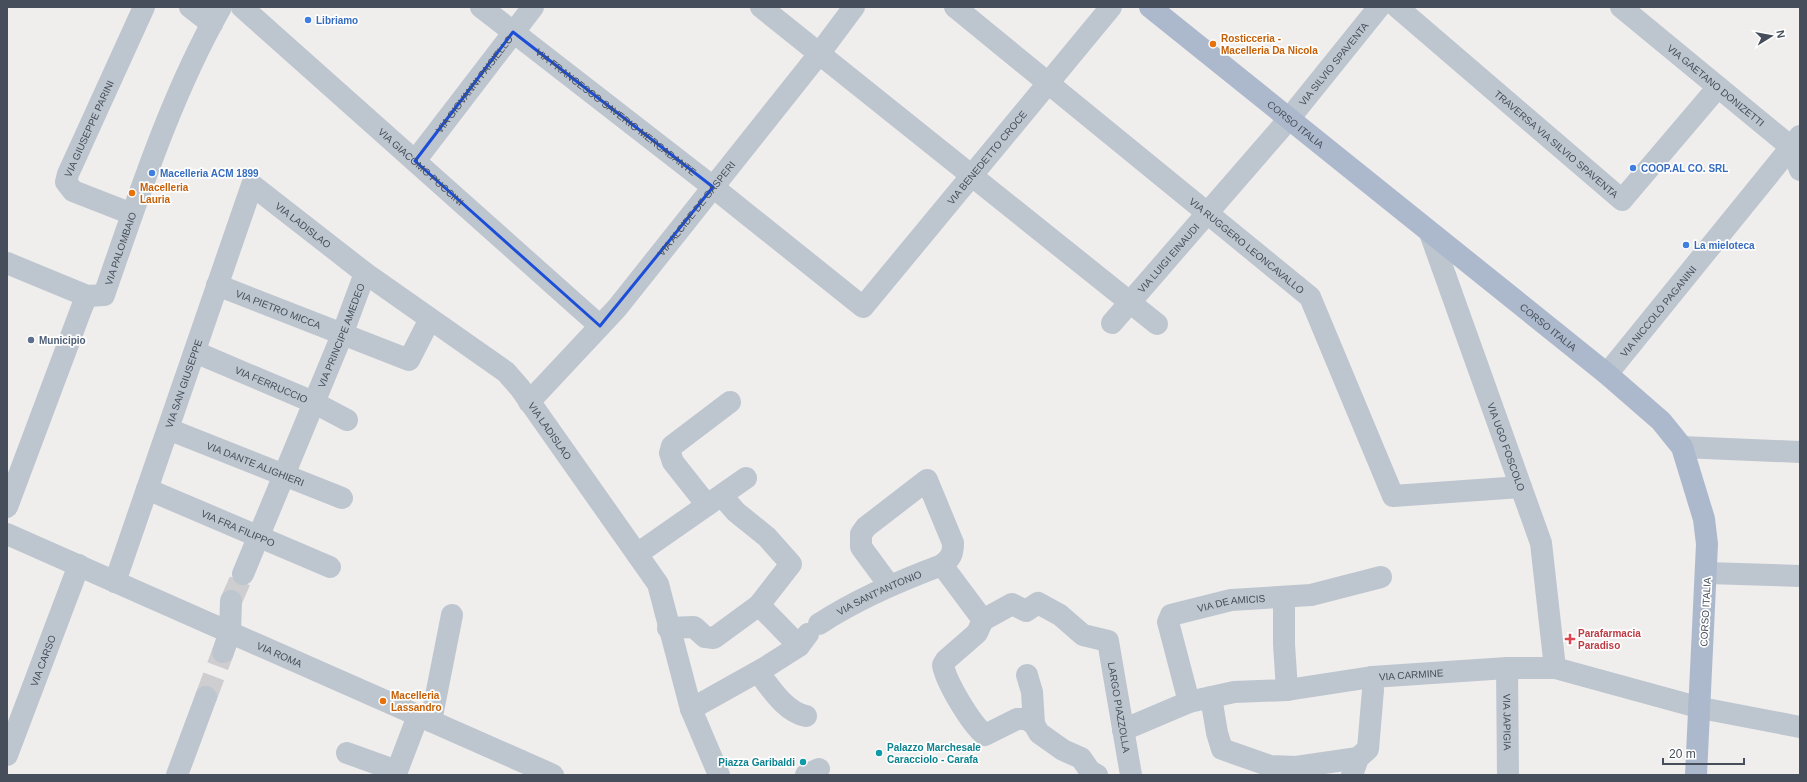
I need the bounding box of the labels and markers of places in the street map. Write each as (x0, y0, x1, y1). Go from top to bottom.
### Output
marker: Libriamo (303, 15, 313, 25)
place label: Libriamo (316, 15, 358, 26)
place label: Rosticceria - Macelleria Da Nicola (1221, 33, 1318, 56)
marker: Rosticceria - Macelleria Da Nicola (1208, 39, 1218, 49)
marker: COOP.AL CO. SRL (1628, 163, 1638, 173)
place label: COOP.AL CO. SRL (1641, 163, 1728, 174)
marker: Macelleria ACM 1899 (147, 168, 157, 178)
place label: Macelleria ACM 1899 (160, 168, 259, 179)
place label: Macelleria Lauria (140, 182, 189, 205)
marker: Macelleria Lauria (127, 188, 137, 198)
marker: La mieloteca (1681, 240, 1691, 250)
place label: La mieloteca (1694, 240, 1755, 251)
marker: Municipio (26, 335, 36, 345)
place label: Municipio (39, 335, 86, 346)
place label: Parafarmacia Paradiso (1578, 628, 1641, 651)
marker: Parafarmacia Paradiso (1565, 634, 1575, 644)
place label: Macelleria Lassandro (391, 690, 442, 713)
marker: Macelleria Lassandro (378, 696, 388, 706)
place label: Palazzo Marchesale Caracciolo - Carafa (887, 742, 981, 765)
marker: Palazzo Marchesale Caracciolo - Carafa (874, 748, 884, 758)
place label: Piazza Garibaldi (718, 757, 795, 768)
marker: Piazza Garibaldi (798, 757, 808, 767)

